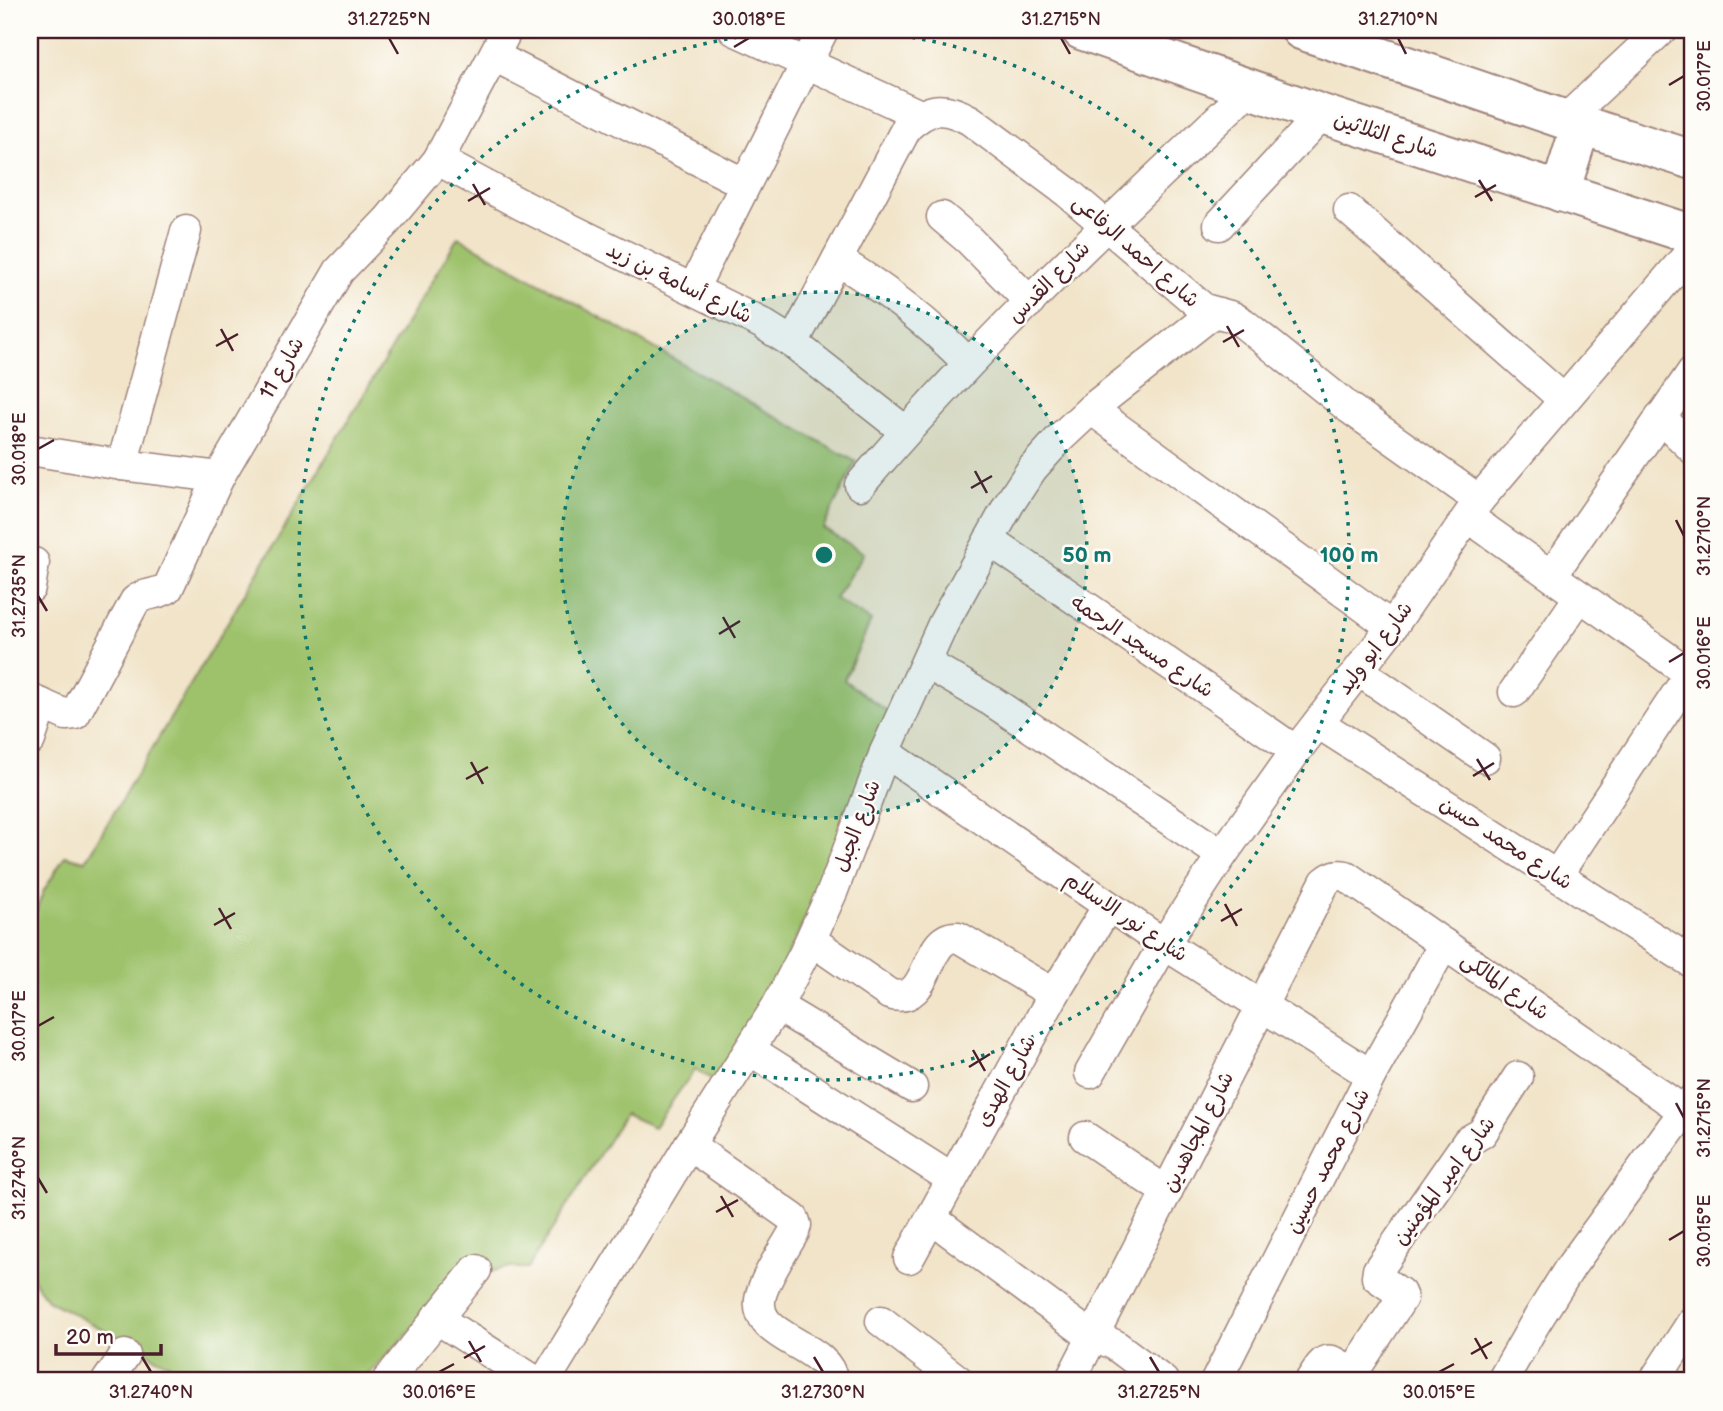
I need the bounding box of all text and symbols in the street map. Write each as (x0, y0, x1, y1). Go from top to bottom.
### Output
text: 31.2725°N (347, 9, 431, 30)
text: 30.018°E (712, 9, 786, 30)
text: 31.2715°N (1021, 9, 1101, 30)
text: 31.2710°N (1358, 9, 1438, 30)
text: 30.017°E (1694, 40, 1715, 112)
street label: شارع الثلاثين (1330, 106, 1441, 165)
street label: شارع احمد الرفاعى (1066, 189, 1205, 314)
street label: شارع القدس (1003, 236, 1097, 330)
street label: شارع أسامة بن زيد (601, 237, 756, 331)
street label: شارع 11 (254, 333, 311, 404)
text: 30.018°E (9, 412, 30, 486)
text: 31.2710°N (1694, 496, 1715, 576)
centre of rings (812, 543, 836, 567)
text: 50 m (1063, 543, 1111, 568)
text: 100 m (1320, 543, 1378, 568)
text: 31.2735°N (9, 554, 30, 638)
street label: شارع مسجد الرحمه (1065, 589, 1218, 705)
street label: شارع ابو وليد (1332, 597, 1420, 701)
text: 30.016°E (1694, 616, 1715, 690)
street label: شارع الجبل (828, 776, 888, 876)
street label: شارع محمد حسن (1434, 791, 1577, 897)
street label: شارع نور الاسلام (1058, 867, 1192, 970)
street label: شارع المالكى (1455, 947, 1554, 1027)
text: 30.017°E (9, 990, 30, 1062)
street label: شارع الهدى (971, 1031, 1043, 1132)
street label: شارع المجاهدين (1157, 1067, 1241, 1197)
text: 31.2715°N (1694, 1078, 1715, 1158)
street label: شارع محمد حسين (1281, 1084, 1377, 1239)
street label: شارع امير المؤمنين (1388, 1112, 1502, 1251)
text: 31.2740°N (9, 1136, 30, 1220)
text: 30.015°E (1694, 1194, 1715, 1267)
scale bar (56, 1313, 161, 1357)
text: 20 m (66, 1325, 114, 1350)
text: 31.2740°N (109, 1382, 193, 1403)
text: 30.016°E (402, 1382, 476, 1403)
text: 31.2730°N (781, 1382, 865, 1403)
text: 31.2725°N (1117, 1382, 1201, 1403)
text: 30.015°E (1403, 1382, 1476, 1403)

